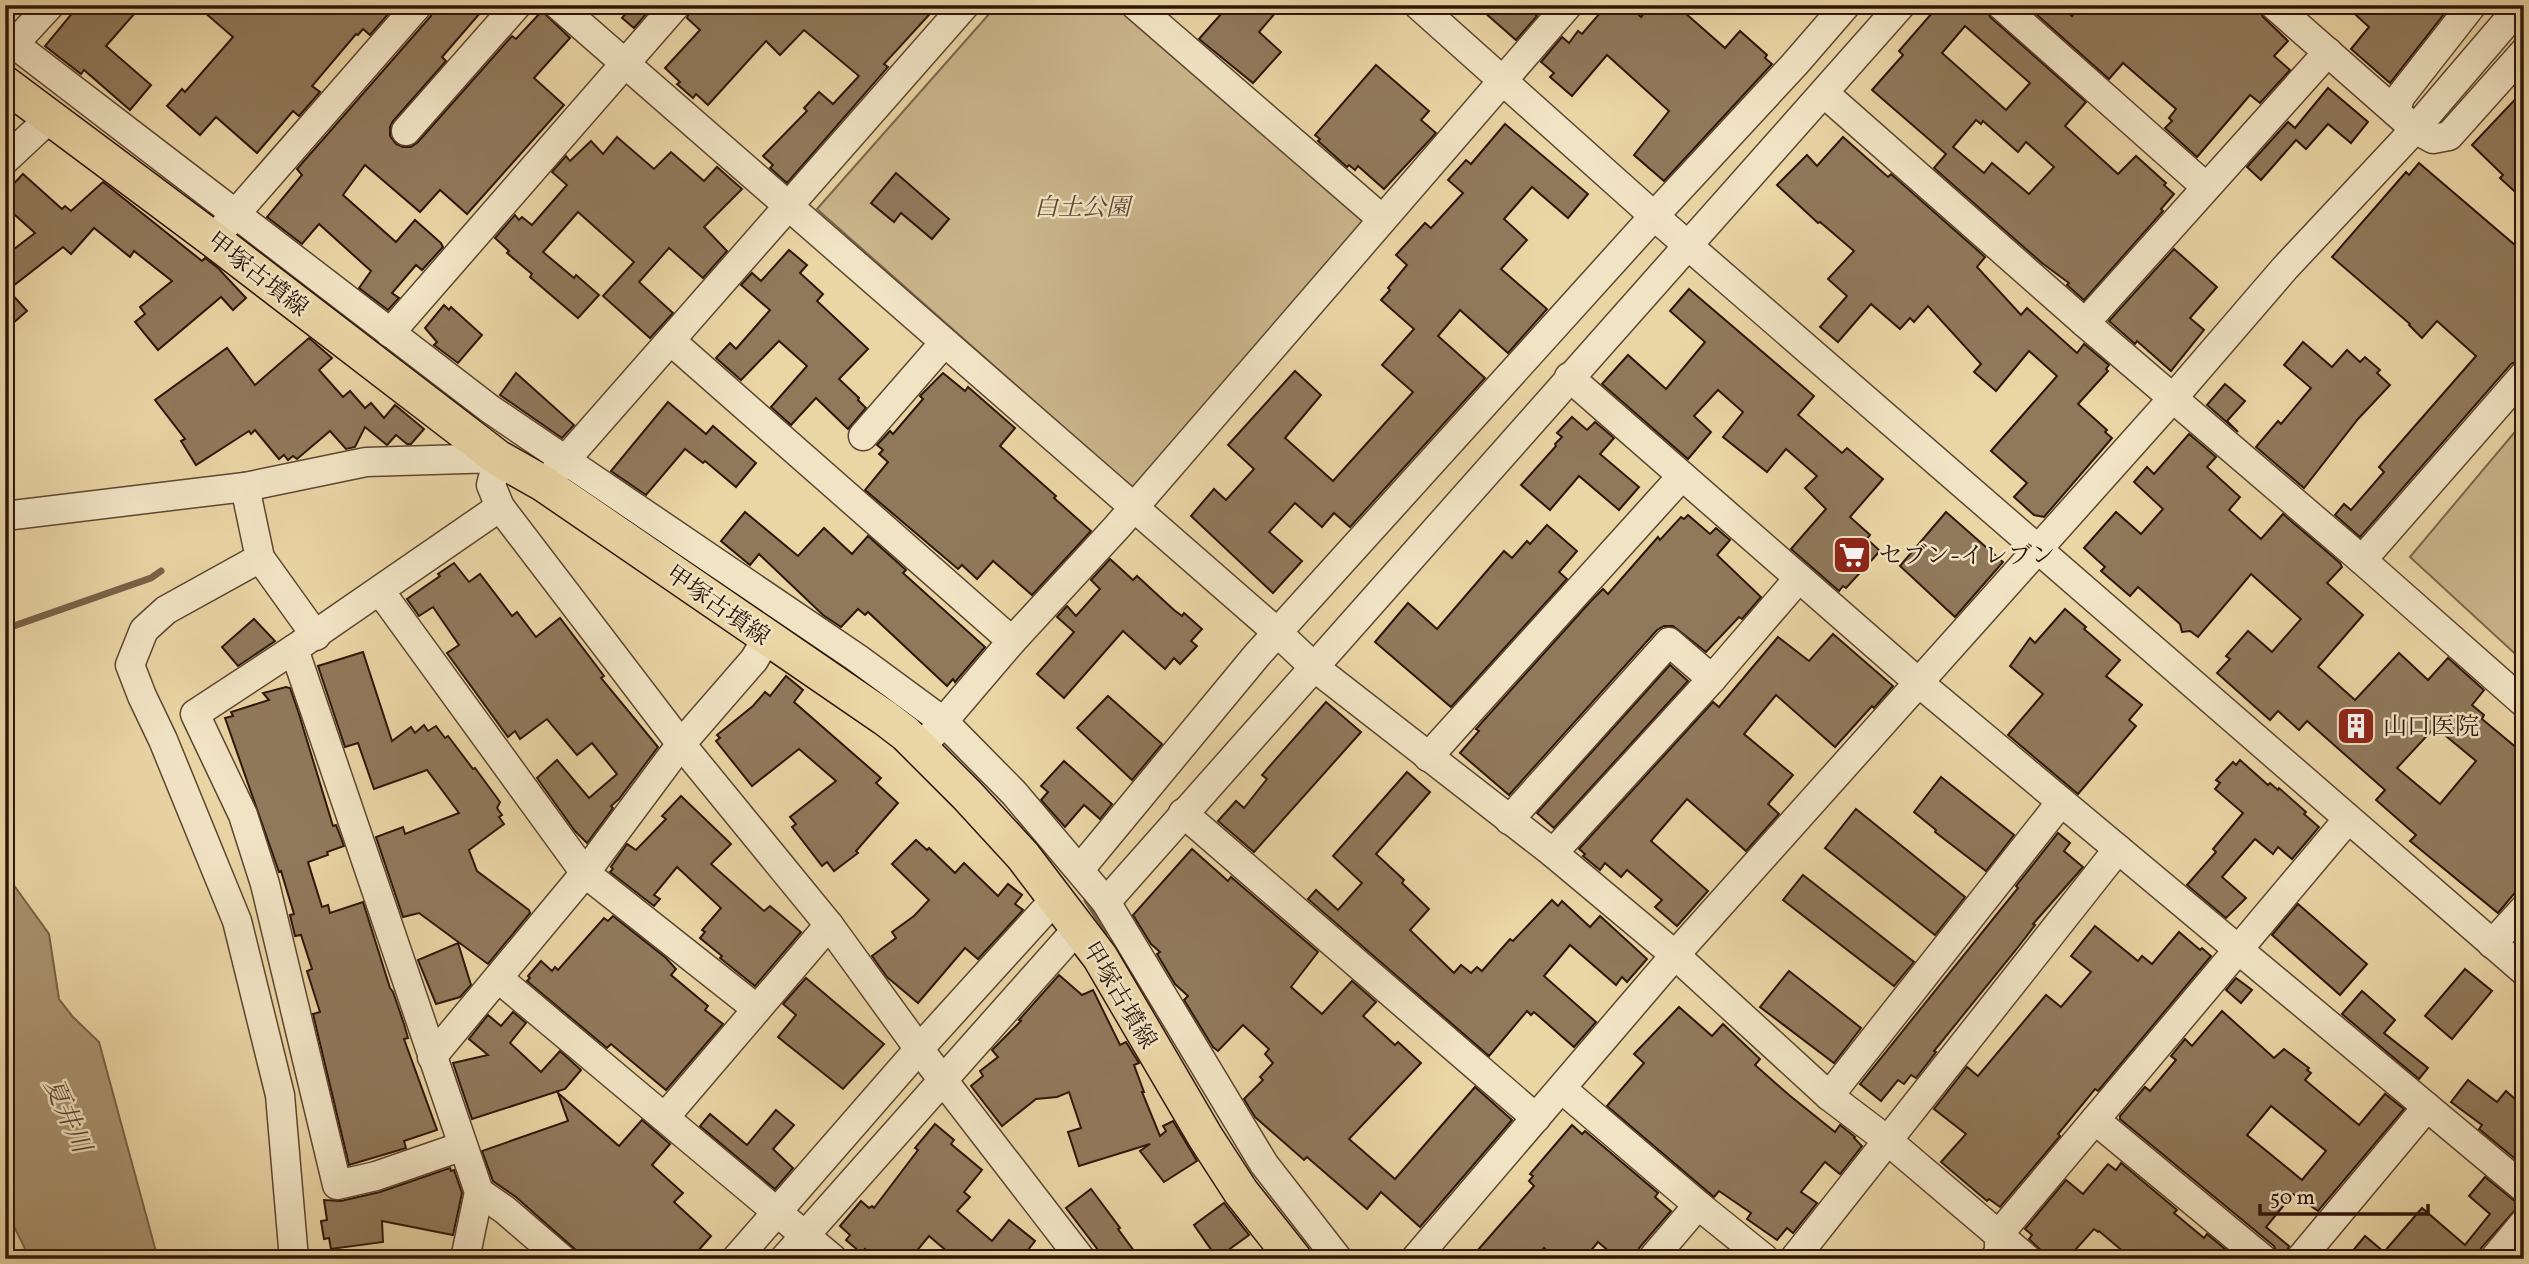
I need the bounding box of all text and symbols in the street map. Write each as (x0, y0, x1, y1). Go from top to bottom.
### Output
park label: 白土公園 (1034, 192, 1134, 226)
street label: 甲塚古墳線 (199, 225, 315, 326)
supermarket icon: セブン-イレブン (1831, 534, 1873, 576)
place label: セブン-イレブン (1879, 540, 2055, 574)
street label: 甲塚古墳線 (658, 558, 776, 655)
building icon: 山口医院 (2335, 705, 2377, 747)
place label: 山口医院 (2383, 711, 2479, 745)
street label: 甲塚古墳線 (1073, 936, 1164, 1056)
water label: 夏井川 (34, 1073, 100, 1161)
scale bar (2260, 1173, 2428, 1217)
text: 50 m (2270, 1184, 2315, 1213)

